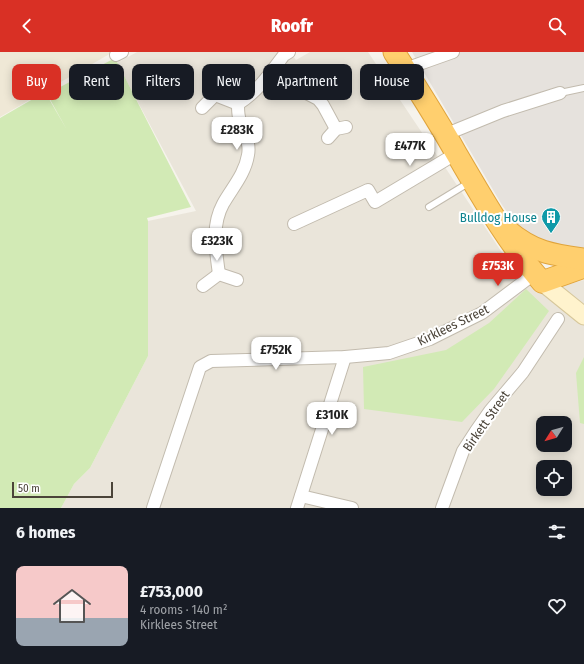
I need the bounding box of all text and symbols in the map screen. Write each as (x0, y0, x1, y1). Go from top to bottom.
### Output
icon: back (16, 15, 38, 37)
text: Roofr (271, 15, 313, 37)
icon: search (546, 15, 568, 37)
chip: Buy (12, 64, 61, 100)
chip: Rent (69, 64, 124, 100)
chip: Filters (132, 64, 194, 100)
chip: New (202, 64, 255, 100)
chip: Apartment (263, 64, 352, 100)
chip: House (360, 64, 424, 100)
pin: £283K (209, 117, 265, 151)
text: £283K (221, 122, 253, 137)
pin: £477K (382, 133, 438, 167)
text: £477K (394, 138, 426, 153)
building icon: Bulldog House (540, 206, 562, 234)
place label: Bulldog House (460, 210, 537, 225)
pin: £323K (189, 228, 245, 262)
text: £323K (201, 233, 233, 248)
pin: £753K (470, 253, 526, 287)
text: £753K (482, 258, 514, 273)
street label: Kirklees Street (415, 301, 492, 349)
pin: £752K (248, 337, 304, 371)
text: £752K (260, 342, 292, 357)
street label: Birkett Street (460, 387, 513, 454)
pin: £310K (304, 402, 360, 436)
text: £310K (316, 407, 348, 422)
north arrow (536, 416, 572, 452)
map controls (536, 416, 572, 496)
button: locate (536, 460, 572, 496)
scale bar (12, 480, 113, 499)
text: 50 m (18, 482, 40, 495)
icon: filters (546, 521, 568, 543)
text: 6 homes (16, 522, 75, 543)
text: £753,000 (140, 581, 203, 602)
icon: home (48, 582, 96, 630)
icon: heart (546, 595, 568, 617)
text: 4 rooms · 140 m² (140, 602, 227, 617)
text: Kirklees Street (140, 617, 218, 632)

